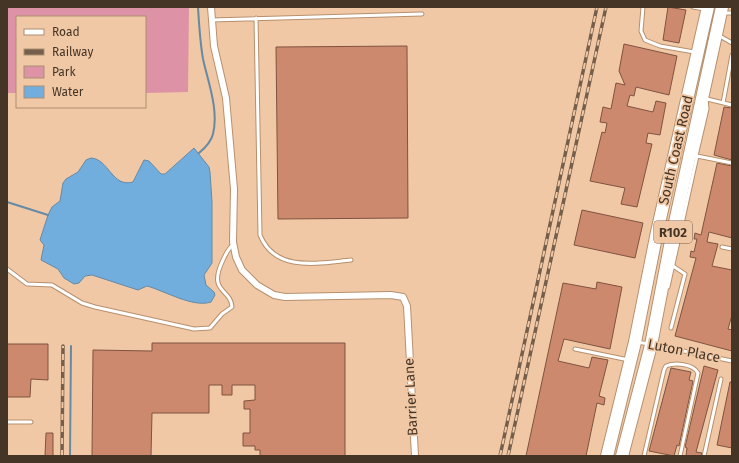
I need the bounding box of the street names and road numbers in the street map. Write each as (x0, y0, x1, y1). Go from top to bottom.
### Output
street label: South Coast Road (655, 94, 697, 206)
road number: R102 (654, 221, 692, 243)
street label: Luton Place (646, 336, 722, 366)
street label: Barrier Lane (400, 358, 422, 436)

